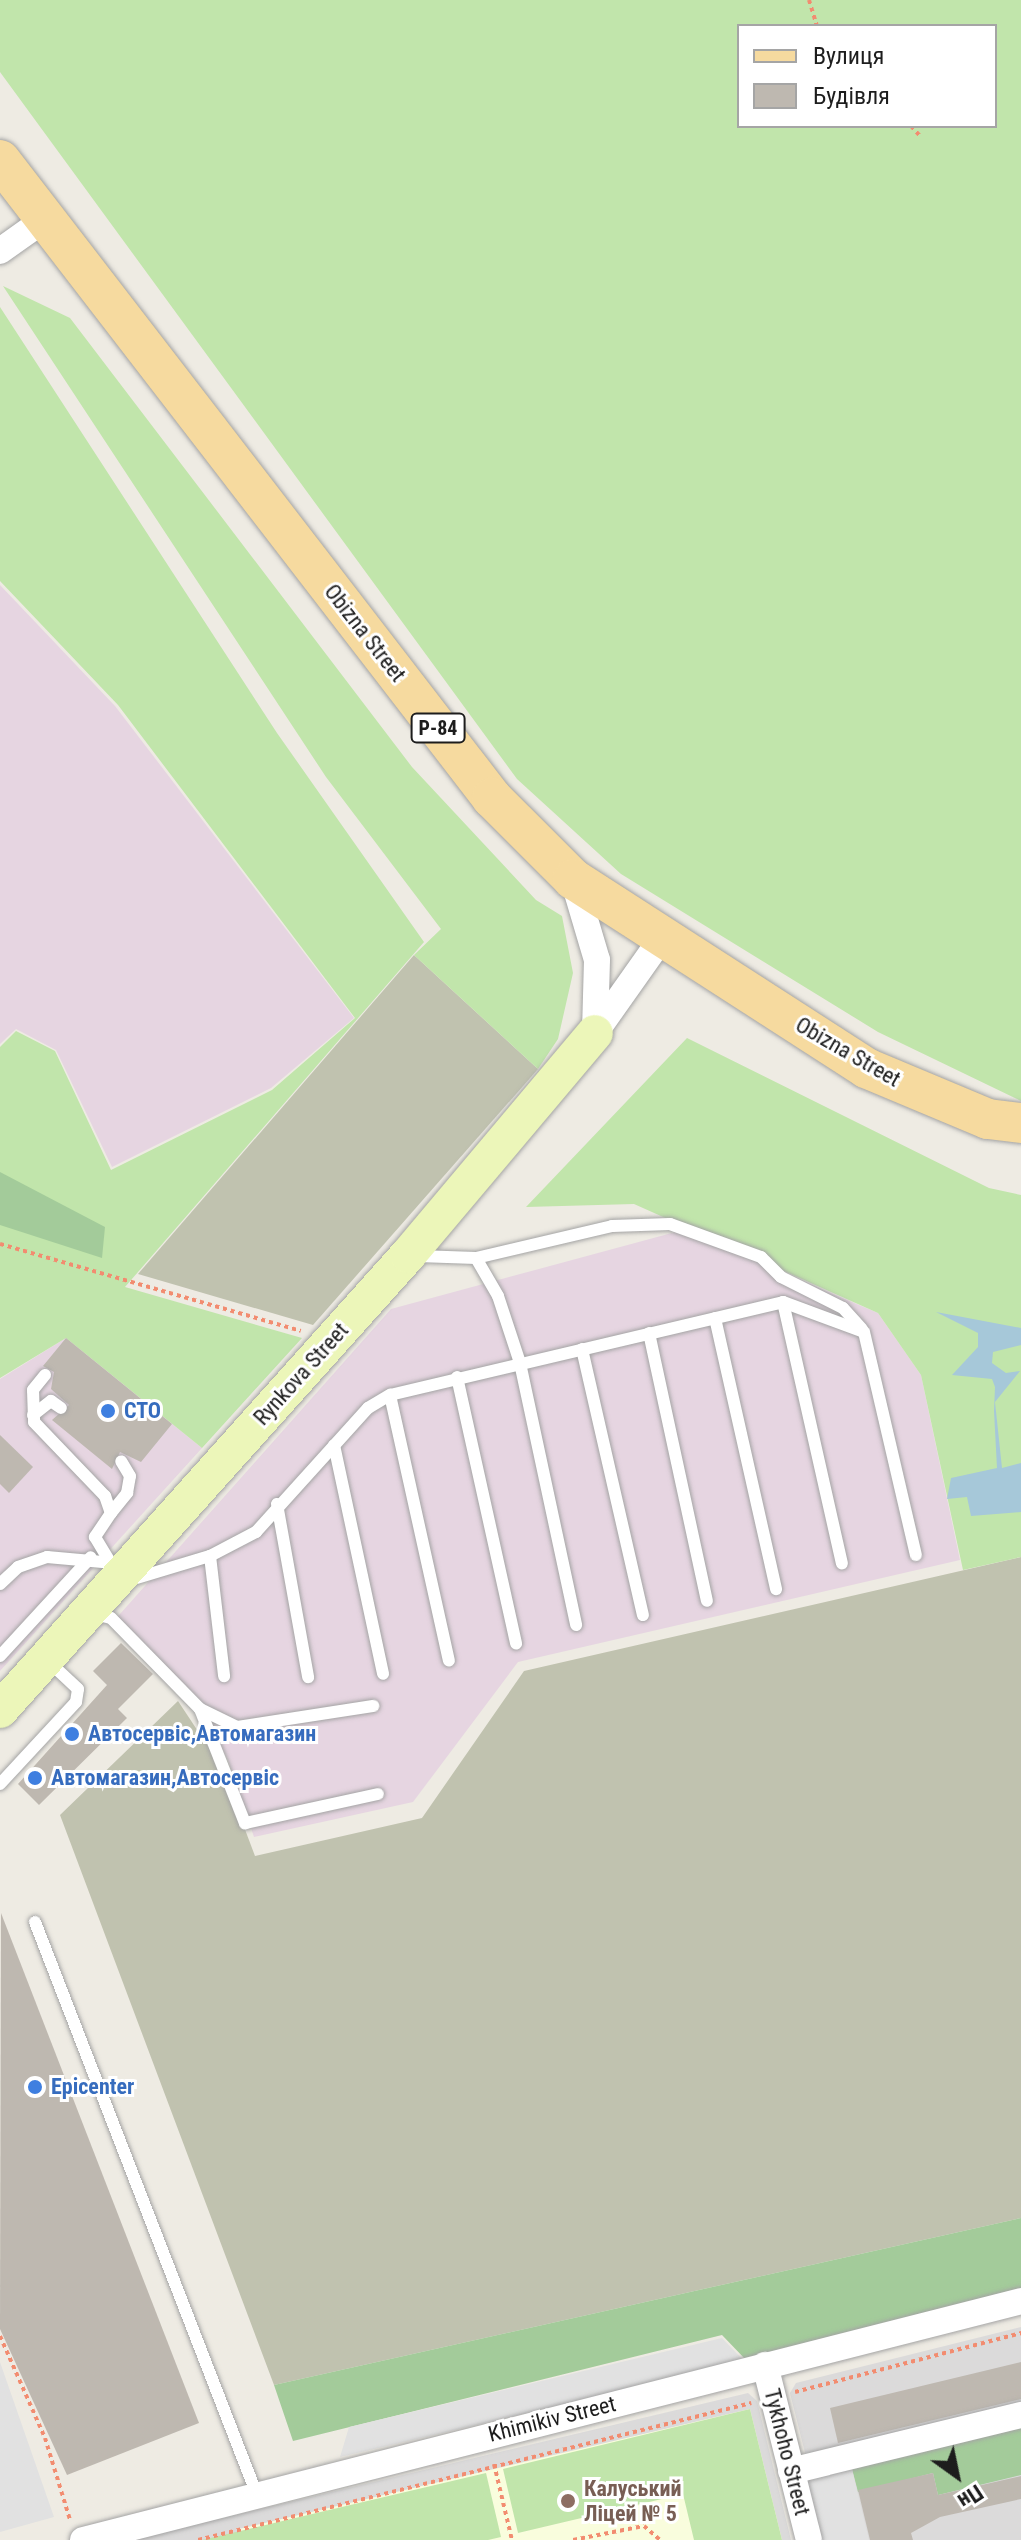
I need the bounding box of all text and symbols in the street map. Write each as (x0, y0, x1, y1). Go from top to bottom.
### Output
legend (737, 24, 997, 128)
text: Вулиця (813, 42, 884, 70)
text: Будівля (813, 82, 890, 110)
street label: Obizna Street (319, 579, 411, 687)
road number: Р-84 (410, 712, 466, 744)
street label: Obizna Street (791, 1011, 905, 1093)
street label: Rynkova Street (248, 1317, 354, 1431)
place label: СТО (124, 1398, 161, 1424)
marker: СТО (99, 1402, 117, 1420)
place label: Автосервіс,Автомагазин (88, 1721, 316, 1747)
marker: Автосервіс,Автомагазин (63, 1725, 81, 1743)
place label: Автомагазин,Автосервіс (51, 1765, 279, 1791)
marker: Автомагазин,Автосервіс (26, 1769, 44, 1787)
place label: Epicenter (51, 2074, 134, 2100)
marker: Epicenter (26, 2078, 44, 2096)
street label: Tykhoho Street (759, 2386, 815, 2518)
street label: Khimikiv Street (486, 2390, 618, 2448)
north arrow (917, 2436, 997, 2516)
place label: Калуський Ліцей № 5 (584, 2475, 681, 2526)
text: Пн (953, 2479, 987, 2514)
marker: Калуський Ліцей № 5 (559, 2492, 577, 2510)

